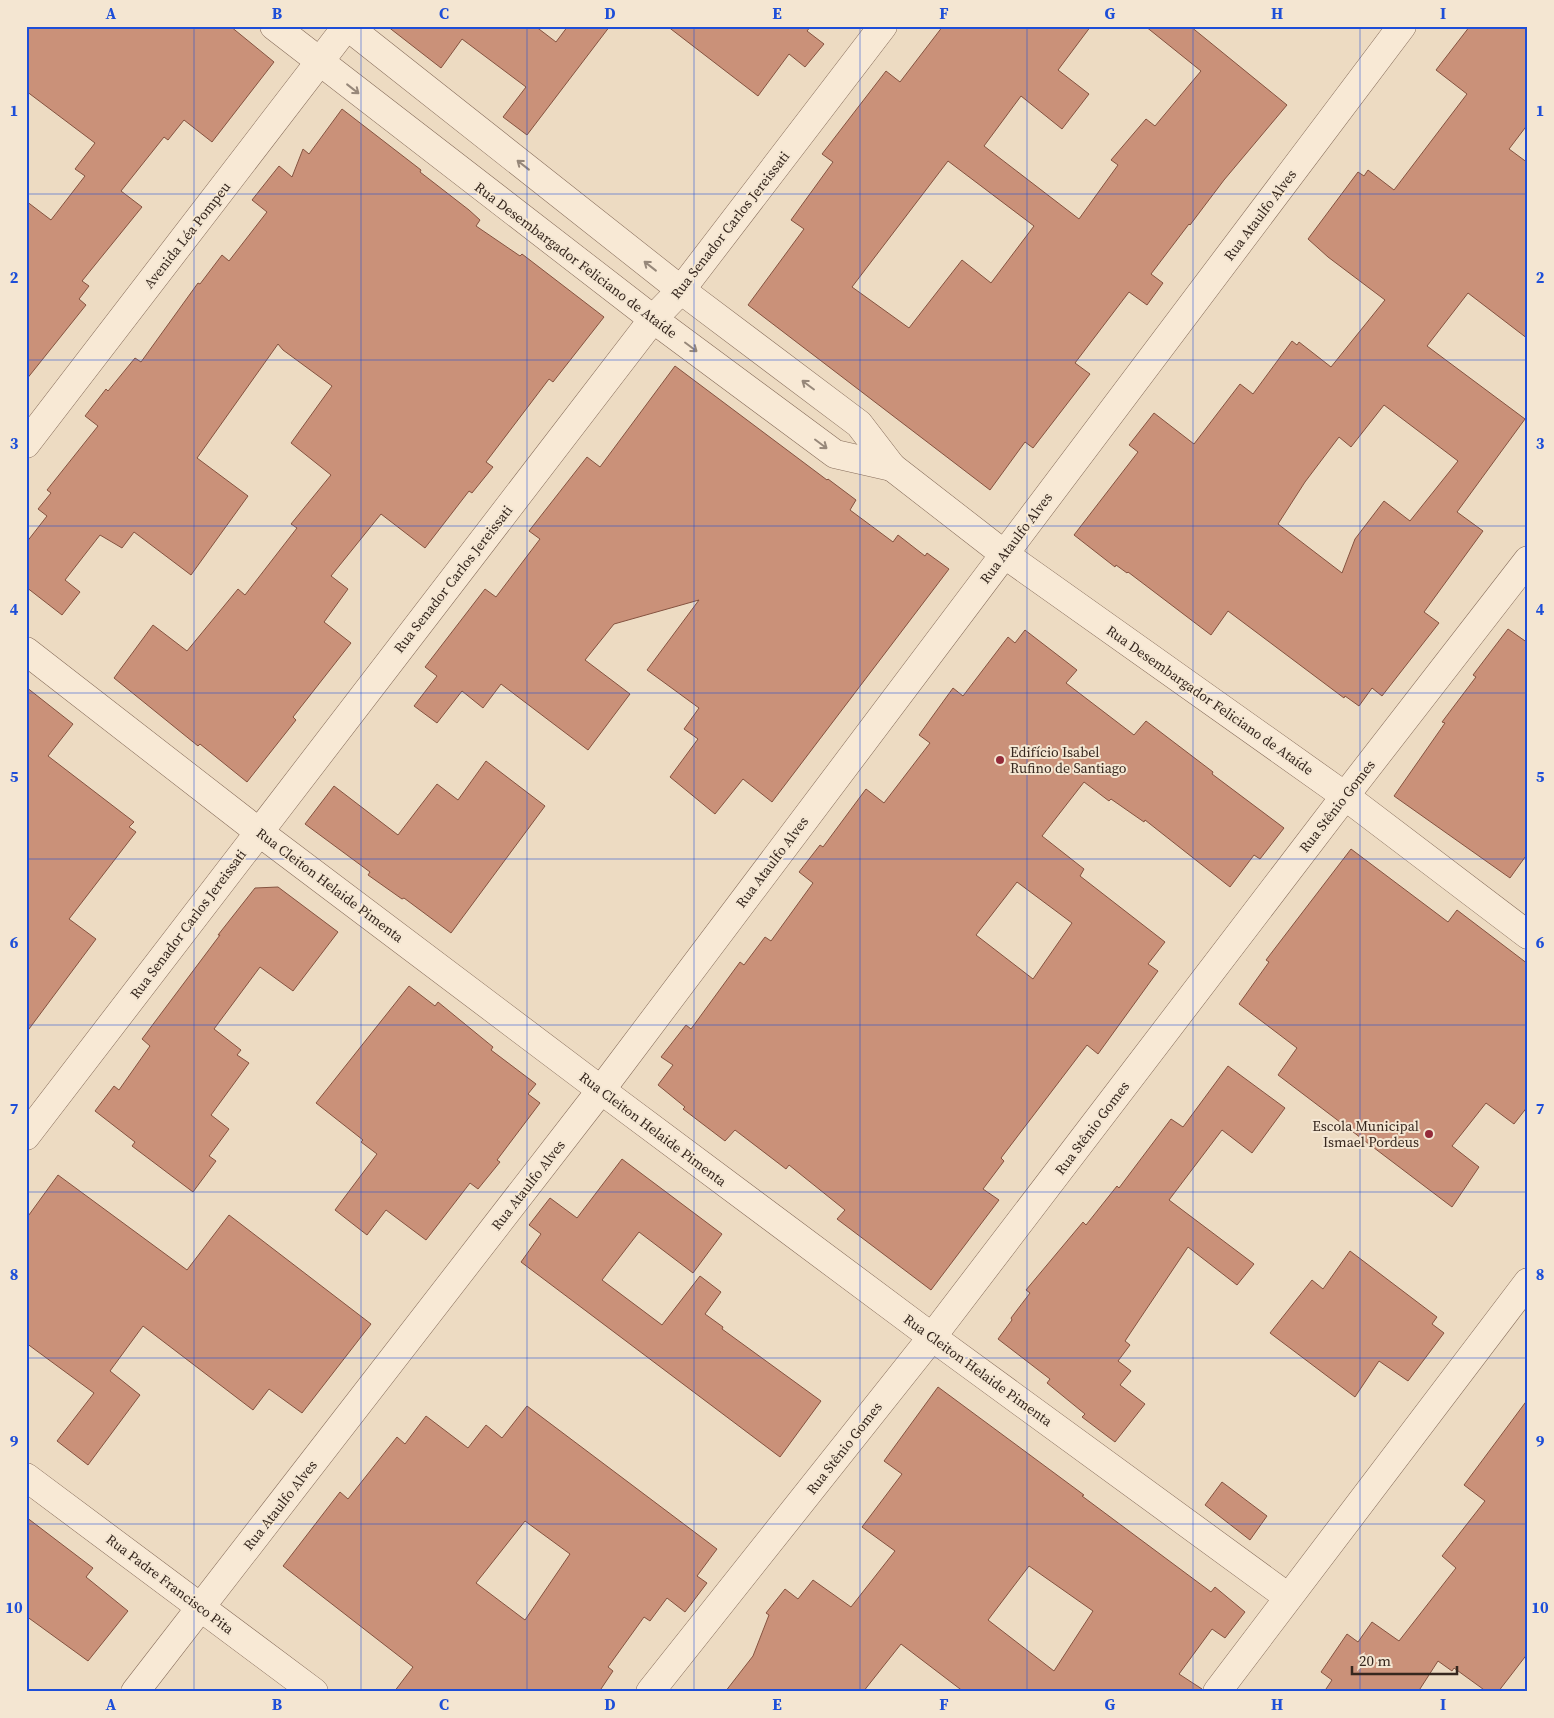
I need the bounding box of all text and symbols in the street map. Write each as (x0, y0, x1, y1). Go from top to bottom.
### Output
text: A (106, 2, 117, 24)
text: B (272, 2, 283, 24)
text: C (439, 2, 449, 24)
text: D (604, 2, 616, 24)
text: E (772, 2, 782, 24)
text: F (939, 2, 949, 24)
text: G (1105, 2, 1116, 24)
text: H (1271, 2, 1283, 24)
text: I (1440, 2, 1446, 24)
one-way arrow (346, 84, 360, 94)
text: 1 (10, 99, 18, 121)
text: 1 (1536, 99, 1544, 121)
street label: Rua Senador Carlos Jereissati (666, 147, 794, 303)
one-way arrow (517, 159, 530, 170)
street label: Rua Ataulfo Alves (1219, 165, 1301, 265)
street label: Avenida Léa Pompeu (139, 177, 235, 293)
street label: Rua Desembargador Feliciano de Ataíde (471, 177, 681, 343)
one-way arrow (644, 260, 657, 271)
text: 2 (10, 266, 19, 288)
text: 2 (1536, 266, 1545, 288)
one-way arrow (684, 342, 697, 353)
one-way arrow (801, 380, 815, 390)
text: 3 (10, 432, 19, 454)
text: 3 (1536, 432, 1545, 454)
one-way arrow (814, 439, 828, 449)
street label: Rua Ataulfo Alves (975, 488, 1057, 588)
street label: Rua Senador Carlos Jereissati (389, 501, 517, 657)
text: 4 (10, 598, 19, 620)
text: 4 (1536, 598, 1545, 620)
street label: Rua Desembargador Feliciano de Ataíde (1102, 620, 1318, 780)
place label: Edifício Isabel Rufino de Santiago (1010, 742, 1127, 778)
marker: Edifício Isabel Rufino de Santiago (994, 754, 1006, 766)
street label: Rua Stênio Gomes (1294, 755, 1380, 857)
text: 5 (10, 765, 19, 787)
text: 5 (1536, 765, 1545, 787)
street label: Rua Ataulfo Alves (731, 812, 813, 912)
street label: Rua Cleiton Helaide Pimenta (252, 823, 408, 948)
street label: Rua Senador Carlos Jereissati (125, 845, 251, 1003)
text: 6 (10, 931, 19, 953)
text: 6 (1536, 931, 1545, 953)
street label: Rua Cleiton Helaide Pimenta (575, 1067, 731, 1192)
street label: Rua Stênio Gomes (1050, 1077, 1134, 1179)
text: 7 (10, 1097, 19, 1119)
text: 7 (1536, 1097, 1545, 1119)
place label: Escola Municipal Ismael Pordeus (1312, 1116, 1419, 1152)
marker: Escola Municipal Ismael Pordeus (1423, 1128, 1435, 1140)
street label: Rua Ataulfo Alves (486, 1136, 570, 1234)
text: 8 (10, 1263, 18, 1285)
text: 8 (1536, 1263, 1544, 1285)
street label: Rua Cleiton Helaide Pimenta (899, 1309, 1057, 1431)
street label: Rua Stênio Gomes (801, 1397, 887, 1499)
text: 9 (10, 1430, 19, 1452)
text: 9 (1536, 1430, 1545, 1452)
street label: Rua Ataulfo Alves (238, 1456, 322, 1554)
street label: Rua Padre Francisco Pita (102, 1529, 239, 1639)
text: 10 (5, 1596, 23, 1618)
text: 10 (1531, 1596, 1549, 1618)
scale bar (1352, 1643, 1456, 1675)
text: 20 m (1359, 1650, 1391, 1671)
text: A (106, 1693, 117, 1715)
text: B (272, 1693, 283, 1715)
text: C (439, 1693, 449, 1715)
text: D (604, 1693, 616, 1715)
text: E (772, 1693, 782, 1715)
text: F (939, 1693, 949, 1715)
text: G (1105, 1693, 1116, 1715)
text: H (1271, 1693, 1283, 1715)
text: I (1440, 1693, 1446, 1715)

